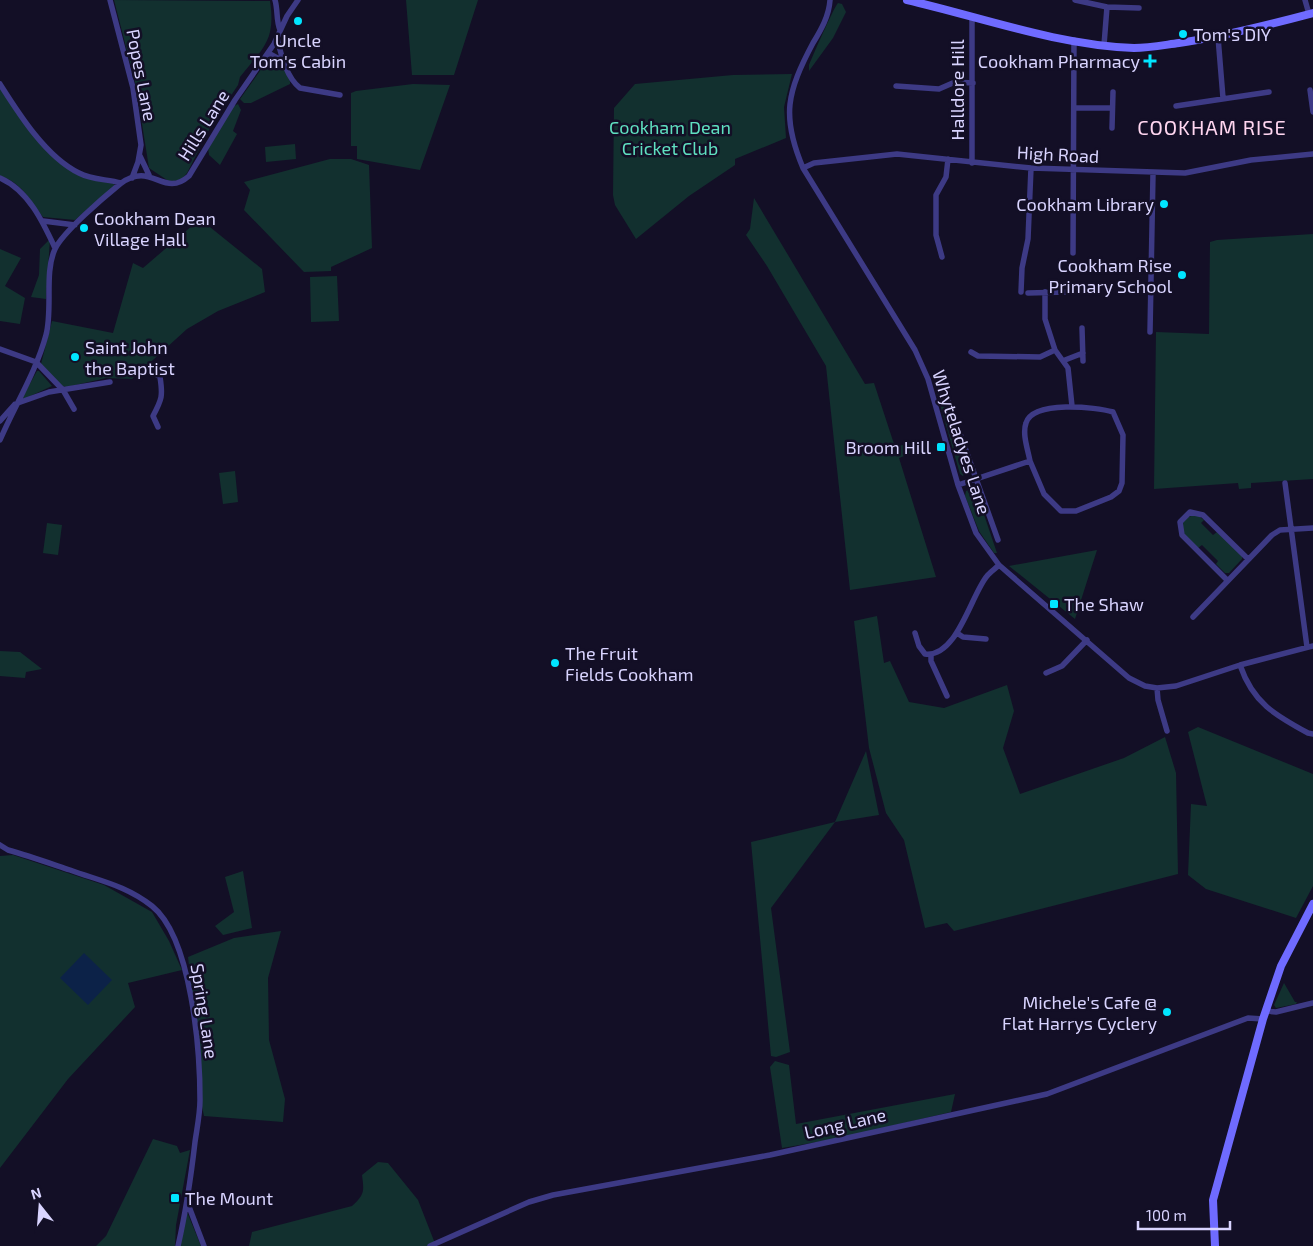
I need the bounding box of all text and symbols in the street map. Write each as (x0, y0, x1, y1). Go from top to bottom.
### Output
marker: Uncle Tom's Cabin (292, 15, 304, 27)
place label: Tom's DIY (1193, 23, 1272, 45)
street label: Popes Lane (122, 27, 162, 123)
marker: Tom's DIY (1177, 28, 1189, 40)
place label: Uncle Tom's Cabin (250, 29, 346, 72)
street label: Halldore Hill (946, 39, 968, 140)
place label: Cookham Pharmacy (978, 50, 1140, 72)
marker: Cookham Pharmacy (1144, 55, 1156, 67)
street label: Hills Lane (173, 85, 233, 165)
district label: COOKHAM RISE (1137, 115, 1287, 139)
park label: Cookham Dean Cricket Club (609, 116, 731, 159)
street label: High Road (1016, 141, 1100, 167)
place label: Cookham Library (1016, 193, 1154, 215)
marker: Cookham Library (1158, 198, 1170, 210)
place label: Cookham Dean Village Hall (94, 207, 216, 250)
marker: Cookham Dean Village Hall (78, 222, 90, 234)
place label: Cookham Rise Primary School (1049, 254, 1173, 297)
marker: Cookham Rise Primary School (1176, 269, 1188, 281)
place label: Saint John the Baptist (85, 336, 175, 379)
marker: Saint John the Baptist (69, 351, 81, 363)
street label: Whyteladyes Lane (928, 367, 996, 517)
place label: Broom Hill (845, 436, 932, 458)
marker: Broom Hill (935, 441, 947, 453)
place label: The Shaw (1064, 593, 1144, 615)
marker: The Shaw (1048, 598, 1060, 610)
place label: The Fruit Fields Cookham (565, 642, 694, 685)
marker: The Fruit Fields Cookham (549, 657, 561, 669)
street label: Spring Lane (187, 962, 223, 1060)
place label: Michele's Cafe @ Flat Harrys Cyclery (1002, 991, 1157, 1034)
marker: Michele's Cafe @ Flat Harrys Cyclery (1161, 1006, 1173, 1018)
street label: Long Lane (802, 1103, 888, 1143)
north arrow (15, 1181, 65, 1231)
text: N (29, 1183, 43, 1203)
place label: The Mount (185, 1187, 273, 1209)
marker: The Mount (169, 1192, 181, 1204)
scale bar (1138, 1198, 1230, 1230)
text: 100 m (1146, 1206, 1187, 1224)

